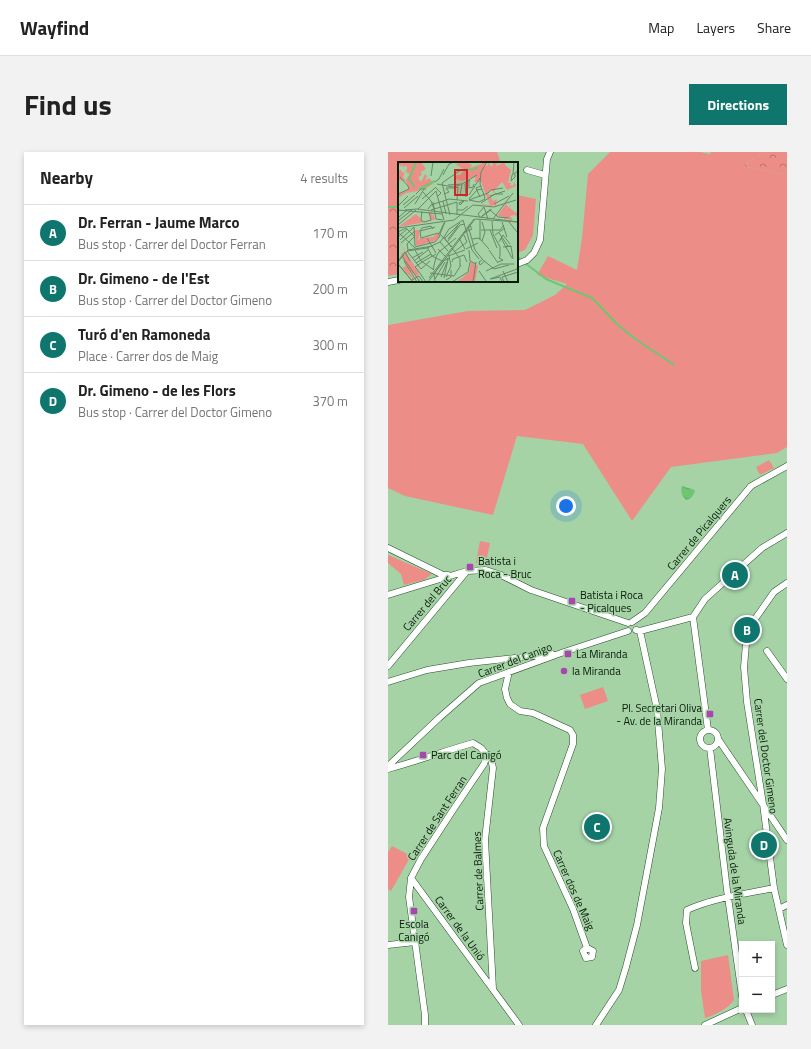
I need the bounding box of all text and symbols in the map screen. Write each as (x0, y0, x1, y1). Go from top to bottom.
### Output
text: Wayfind (20, 13, 89, 42)
text: Map (648, 17, 674, 38)
text: Layers (696, 17, 735, 38)
text: Share (757, 17, 791, 38)
text: Find us (24, 83, 112, 126)
button: Directions (689, 84, 787, 125)
inset map (398, 162, 518, 282)
text: Nearby (40, 165, 93, 191)
text: 4 results (300, 168, 348, 188)
text: Dr. Ferran - Jaume Marco (78, 211, 239, 234)
text: A (49, 223, 57, 243)
text: 170 m (312, 223, 348, 243)
text: Bus stop · Carrer del Doctor Ferran (78, 234, 266, 254)
text: Dr. Gimeno - de l'Est (78, 267, 209, 290)
text: B (49, 279, 57, 299)
text: 200 m (312, 279, 348, 299)
text: Bus stop · Carrer del Doctor Gimeno (78, 290, 272, 310)
text: Turó d'en Ramoneda (78, 323, 210, 346)
text: C (49, 335, 57, 355)
text: 300 m (312, 335, 348, 355)
text: Place · Carrer dos de Maig (78, 346, 218, 366)
text: Dr. Gimeno - de les Flors (78, 379, 236, 402)
text: D (49, 391, 57, 411)
text: 370 m (312, 391, 348, 411)
text: Bus stop · Carrer del Doctor Gimeno (78, 402, 272, 422)
street label: Carrer de Picalquers (663, 492, 735, 574)
your location (556, 496, 576, 516)
place label: Batista i Roca - Bruc (478, 553, 532, 582)
pin: A (722, 560, 748, 590)
marker: Batista i Roca - Bruc (465, 562, 475, 572)
street label: Carrer del Bruc (399, 572, 455, 634)
place label: Batista i Roca - Picalques (580, 587, 644, 616)
marker: Batista i Roca - Picalques (567, 596, 577, 606)
pin: B (734, 615, 760, 645)
street label: Carrer del Canigo (476, 638, 555, 682)
place label: La Miranda (576, 646, 628, 662)
marker: La Miranda (563, 649, 573, 659)
place label: la Miranda (572, 663, 621, 679)
marker: la Miranda (559, 666, 569, 676)
street label: Carrer del Doctor Gimeno (750, 697, 782, 815)
place label: Pl. Secretari Oliva - Av. de la Miranda (616, 700, 702, 729)
marker: Pl. Secretari Oliva - Av. de la Miranda (705, 709, 715, 719)
place label: Parc del Canigó (431, 747, 502, 763)
marker: Parc del Canigó (418, 750, 428, 760)
street label: Carrer de Sant Ferran (404, 772, 471, 864)
pin: C (584, 812, 610, 842)
street label: Avinguda de la Miranda (720, 817, 750, 926)
pin: D (751, 830, 777, 860)
street label: Carrer de Balmes (469, 831, 487, 911)
street label: Carrer dos de Maig (549, 847, 599, 933)
street label: Carrer de la Unió (431, 892, 489, 964)
marker: Escola Canigó (409, 906, 419, 916)
place label: Escola Canigó (398, 916, 430, 945)
map controls (739, 941, 775, 1013)
button: + (739, 941, 775, 977)
button: − (739, 977, 775, 1013)

